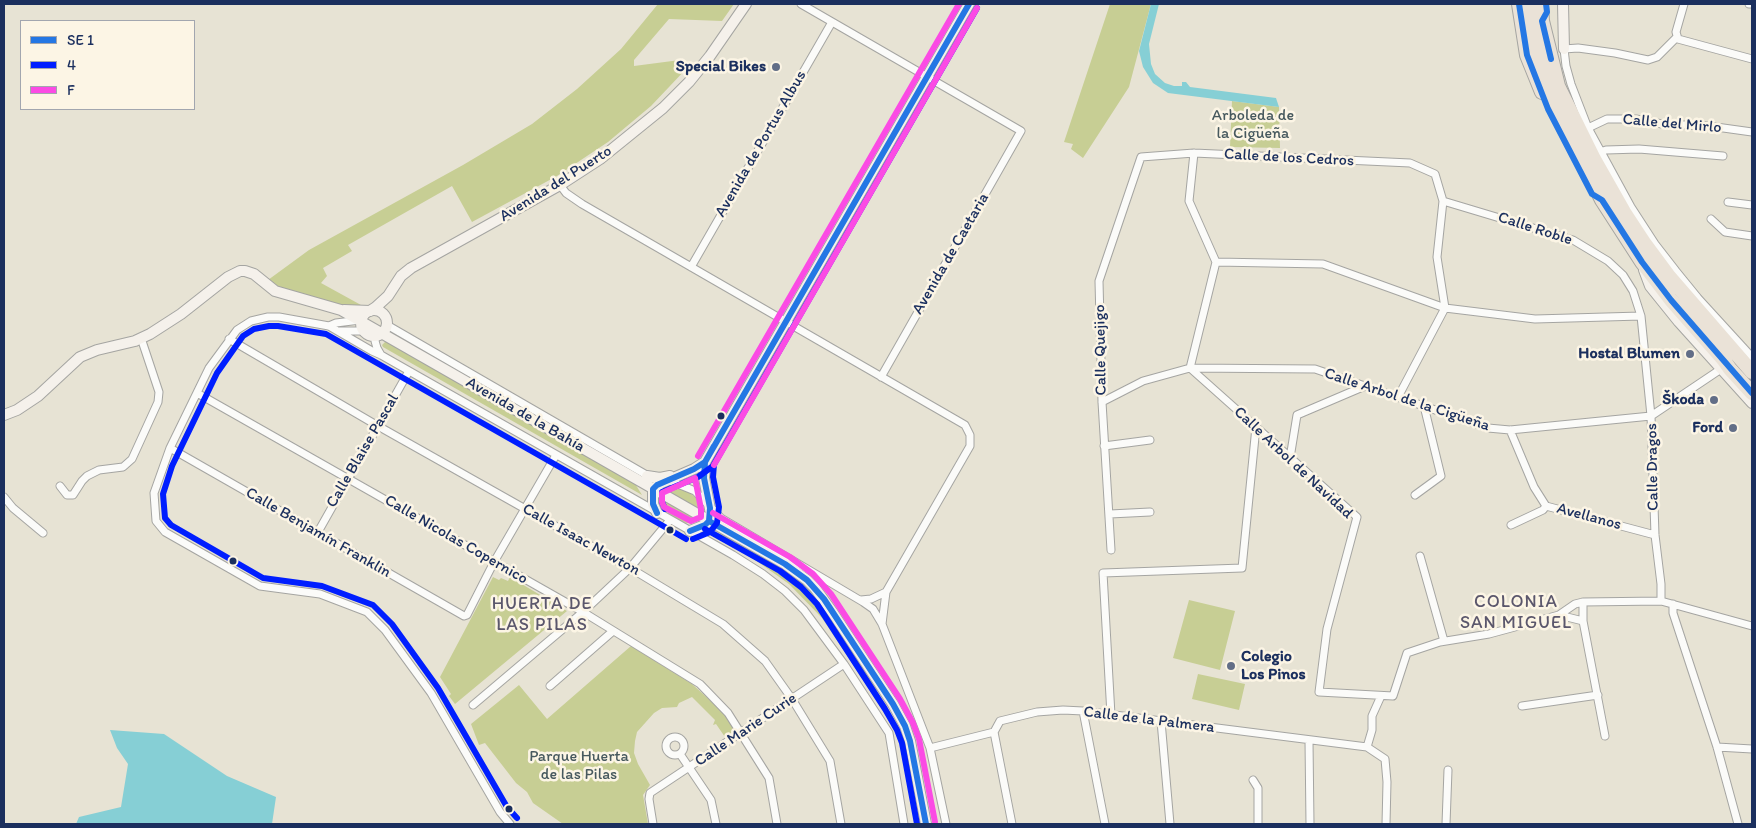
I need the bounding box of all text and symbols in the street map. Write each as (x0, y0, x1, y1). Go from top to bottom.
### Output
legend (20, 20, 195, 110)
text: SE 1 (67, 31, 94, 49)
text: 4 (67, 56, 76, 74)
place label: Special Bikes (676, 57, 766, 77)
marker: Special Bikes (770, 61, 782, 73)
street label: Avenida de Portus Albus (711, 67, 811, 221)
text: F (67, 81, 75, 99)
park label: Arboleda de la Cigüeña (1212, 106, 1294, 144)
street label: Calle del Mirlo (1622, 110, 1722, 138)
street label: Avenida del Puerto (496, 142, 616, 226)
street label: Calle de los Cedros (1223, 145, 1355, 171)
street label: Avenida de Caetaria (908, 190, 994, 318)
street label: Calle Roble (1495, 208, 1575, 250)
street label: Calle Quejigo (1091, 304, 1111, 396)
place label: Hostal Blumen (1578, 344, 1680, 364)
marker: Hostal Blumen (1684, 348, 1696, 360)
street label: Calle Arbol de la Cigüeña (1322, 364, 1492, 436)
street label: Avenida de la Bahía (462, 373, 588, 457)
place label: Škoda (1662, 390, 1704, 410)
street label: Calle Blaise Pascal (323, 391, 403, 511)
marker: Škoda (1708, 394, 1720, 406)
street label: Calle Arbol de Navidad (1229, 403, 1357, 523)
unlabelled marker (716, 411, 726, 421)
place label: Ford (1692, 418, 1723, 438)
marker: Ford (1727, 422, 1739, 434)
street label: Calle Dragos (1643, 423, 1663, 511)
street label: Calle Benjamín Franklin (242, 484, 394, 582)
street label: Calle Nicolas Copernico (381, 491, 531, 589)
street label: Avellanos (1555, 499, 1623, 535)
street label: Calle Isaac Newton (519, 500, 643, 580)
unlabelled marker (665, 525, 675, 535)
unlabelled marker (228, 556, 238, 566)
district label: COLONIA SAN MIGUEL (1459, 591, 1573, 634)
district label: HUERTA DE LAS PILAS (490, 593, 594, 636)
place label: Colegio Los Pinos (1241, 647, 1306, 685)
marker: Colegio Los Pinos (1225, 660, 1237, 672)
street label: Calle Marie Curie (691, 689, 801, 771)
street label: Calle de la Palmera (1082, 702, 1216, 738)
park label: Parque Huerta de las Pilas (529, 747, 629, 785)
unlabelled marker (504, 804, 514, 814)

